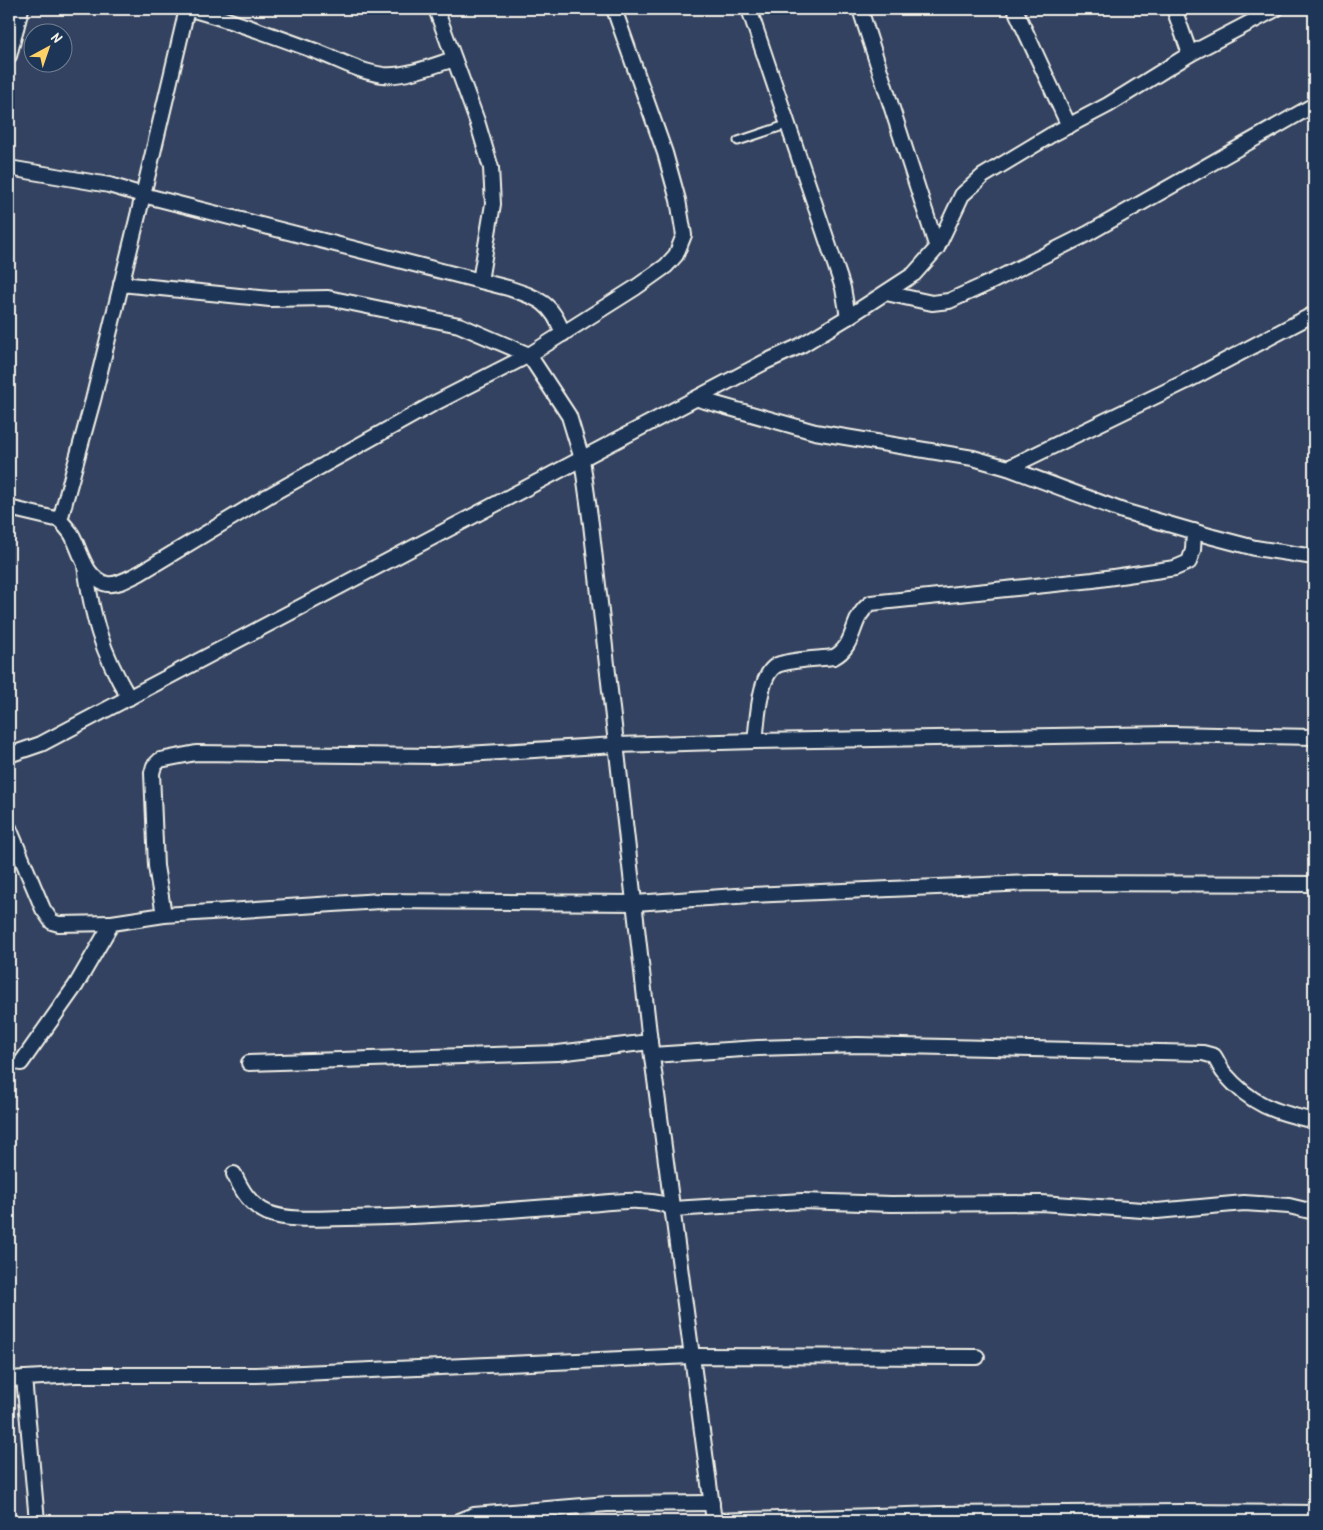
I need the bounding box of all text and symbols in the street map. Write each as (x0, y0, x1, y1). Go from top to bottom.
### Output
north arrow (22, 22, 72, 72)
text: N (45, 28, 66, 50)

